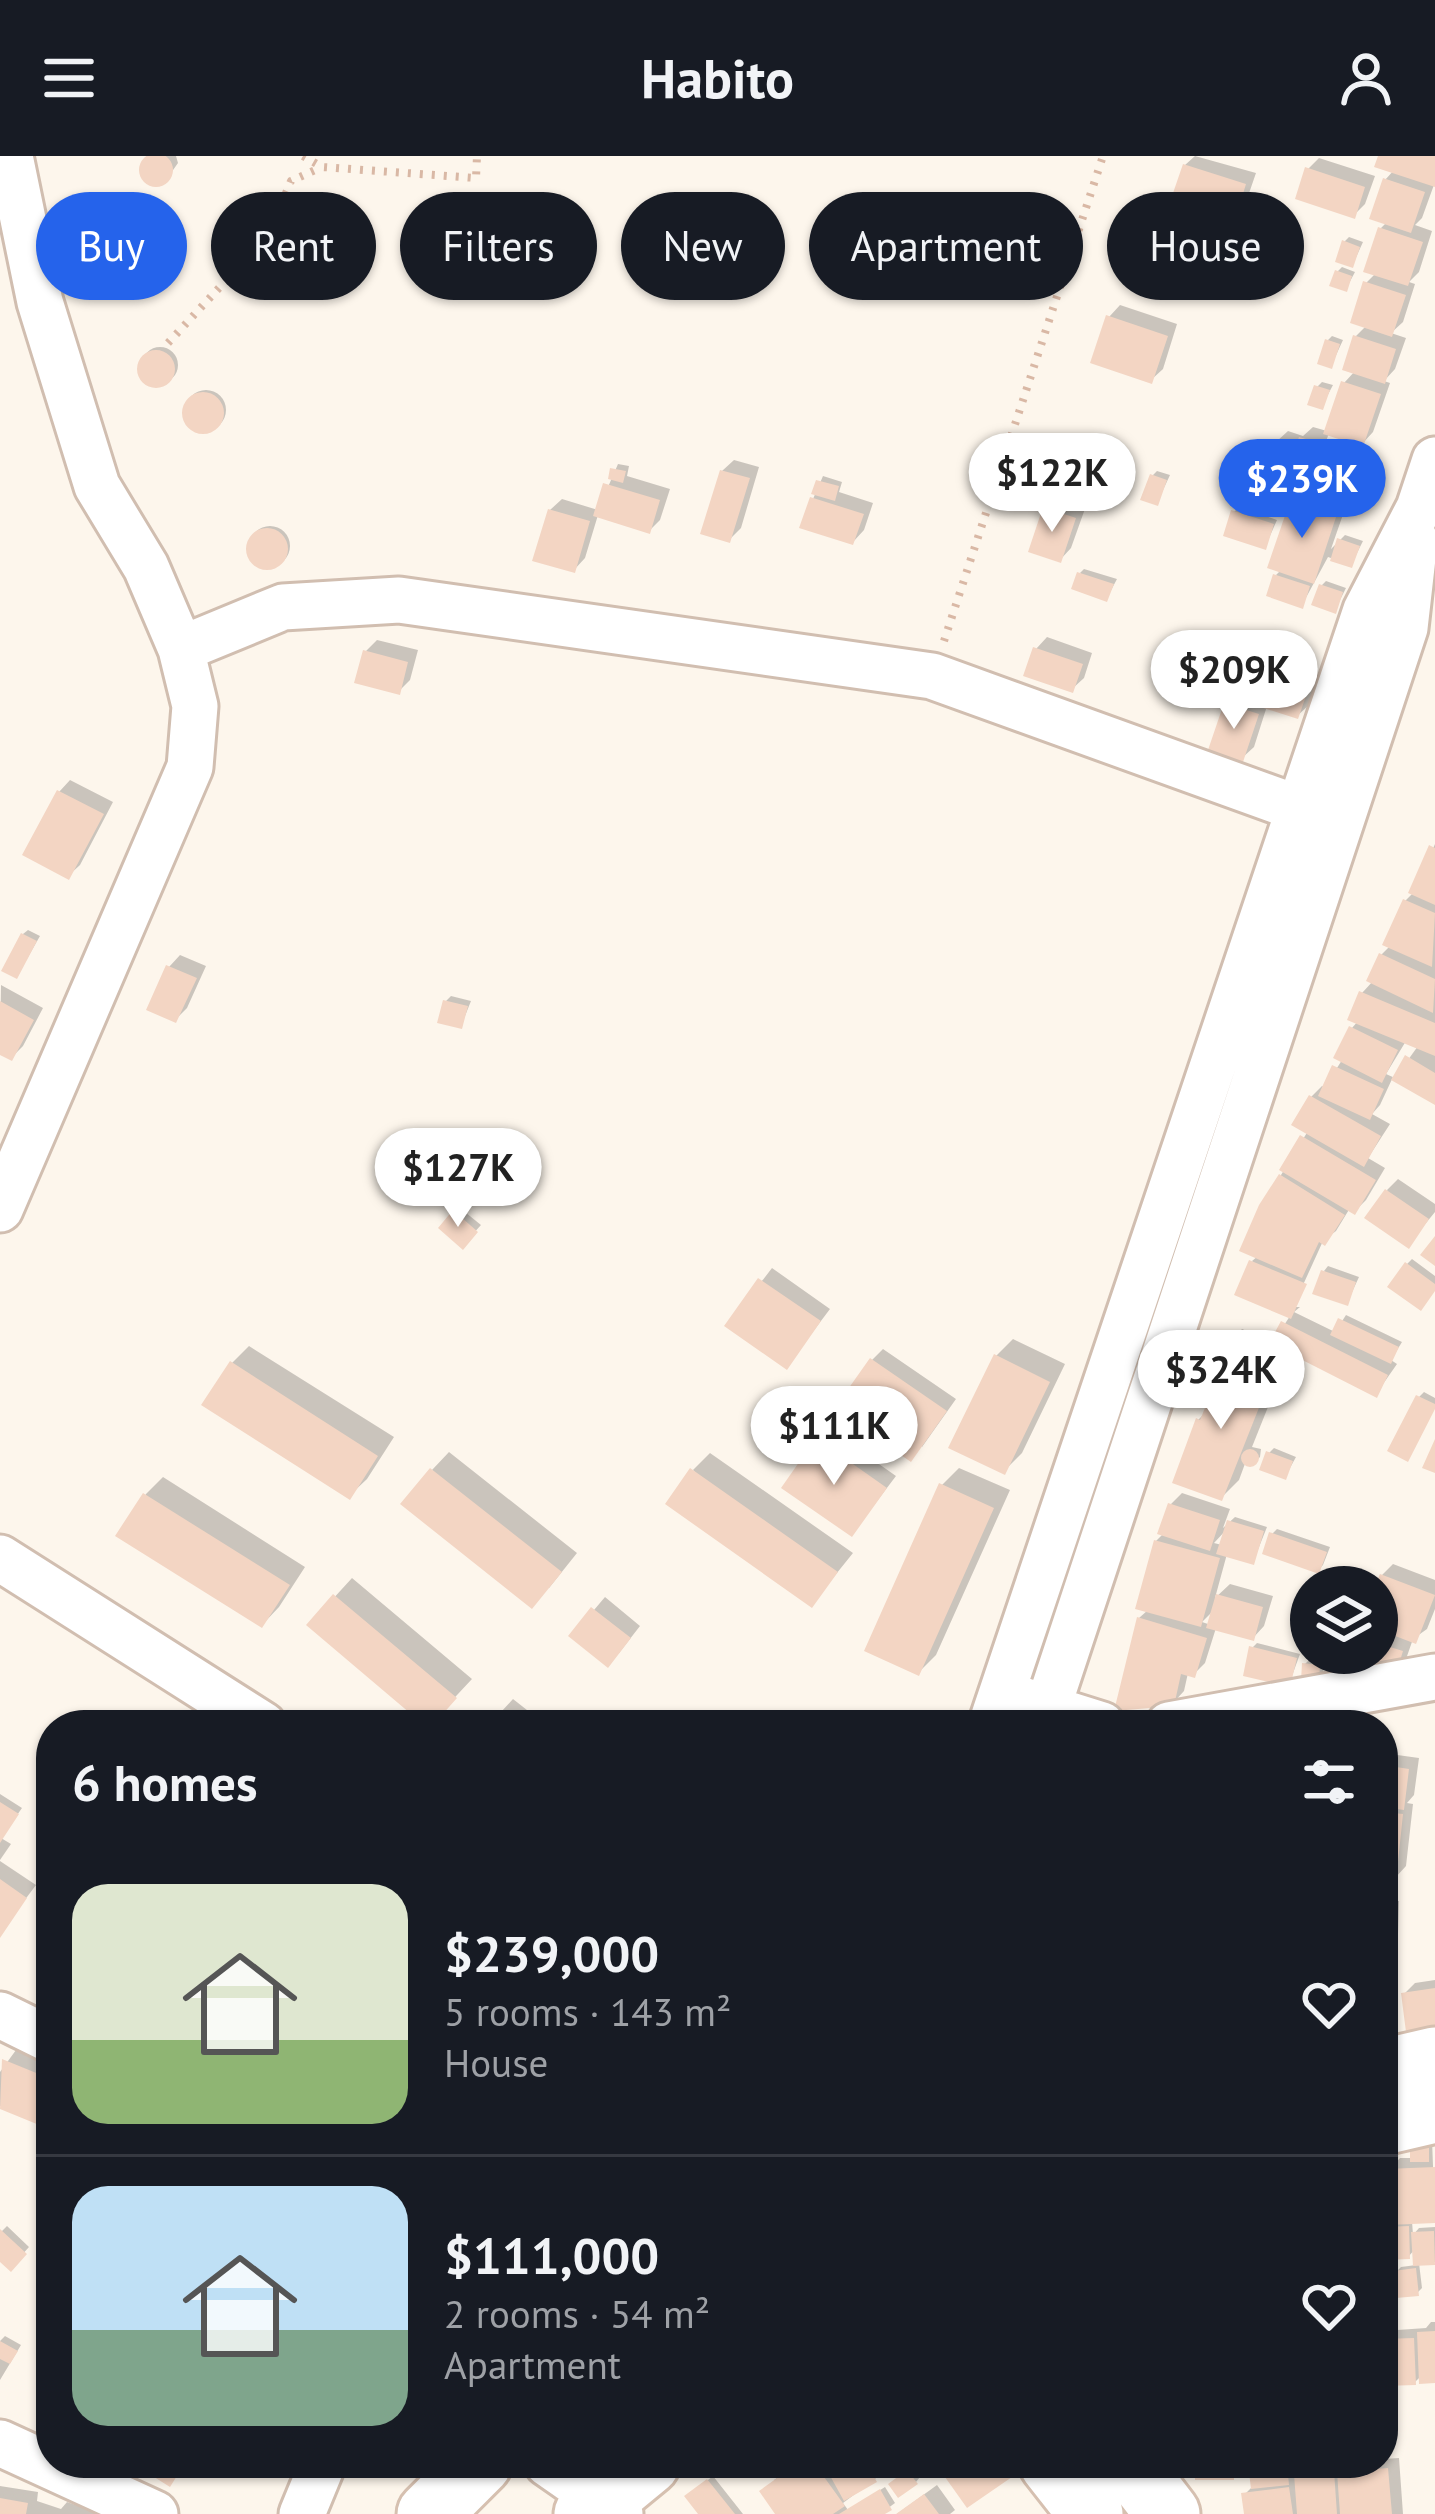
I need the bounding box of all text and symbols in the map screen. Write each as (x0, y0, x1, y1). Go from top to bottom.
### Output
text: Habito (641, 43, 794, 113)
icon: menu (36, 45, 102, 111)
icon: person (1333, 45, 1399, 111)
chip: Buy (36, 192, 187, 300)
chip: Rent (211, 192, 376, 300)
chip: Filters (400, 192, 597, 300)
chip: New (621, 192, 785, 300)
chip: Apartment (809, 192, 1083, 300)
chip: House (1107, 192, 1304, 300)
pin: $122K (968, 433, 1136, 535)
pin: $239K (1218, 439, 1386, 541)
text: $122K (996, 446, 1108, 497)
text: $239K (1246, 452, 1358, 503)
pin: $209K (1150, 630, 1318, 732)
text: $209K (1178, 643, 1290, 694)
pin: $127K (374, 1128, 542, 1230)
text: $127K (402, 1141, 514, 1192)
pin: $324K (1137, 1330, 1305, 1432)
text: $324K (1165, 1343, 1277, 1394)
pin: $111K (750, 1386, 918, 1488)
text: $111K (778, 1399, 890, 1450)
map controls (1290, 1566, 1398, 1674)
button: layers (1290, 1566, 1398, 1674)
text: 6 homes (72, 1749, 258, 1815)
icon: filters (1296, 1749, 1362, 1815)
text: $239,000 (444, 1920, 659, 1986)
icon: home (168, 1932, 312, 2076)
icon: heart (1296, 1971, 1362, 2037)
text: 5 rooms · 143 m² (444, 1986, 731, 2037)
text: House (444, 2037, 548, 2088)
text: $111,000 (444, 2222, 659, 2288)
icon: home (168, 2234, 312, 2378)
icon: heart (1296, 2273, 1362, 2339)
text: 2 rooms · 54 m² (444, 2288, 710, 2339)
text: Apartment (444, 2339, 621, 2390)

